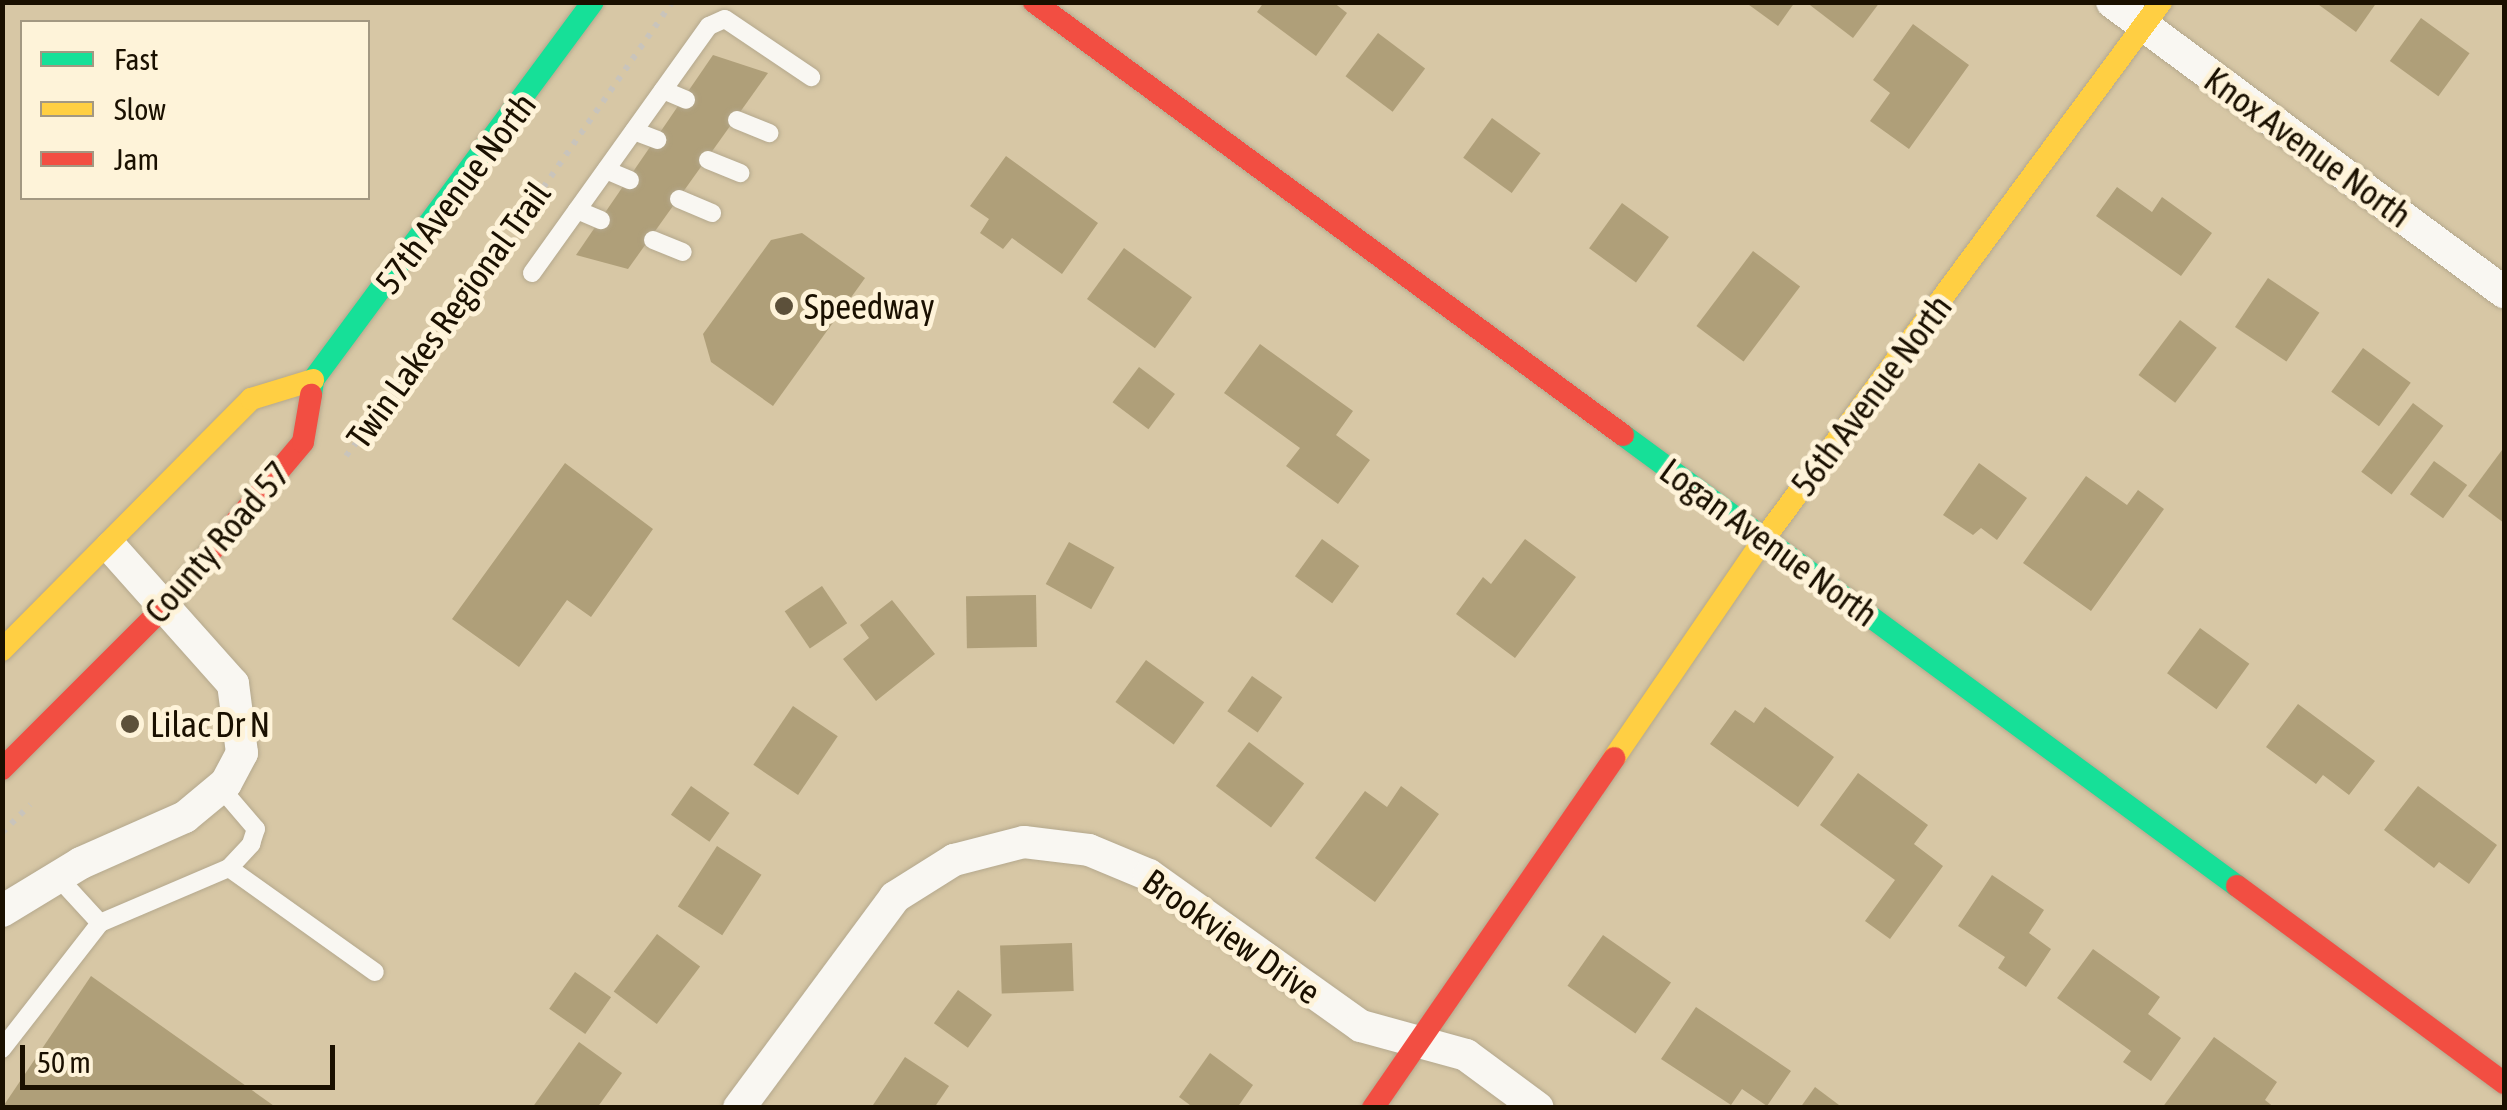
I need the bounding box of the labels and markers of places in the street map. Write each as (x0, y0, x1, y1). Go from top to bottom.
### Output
place label: Speedway (804, 285, 935, 327)
marker: Speedway (773, 295, 795, 317)
place label: Lilac Dr N (150, 703, 270, 745)
marker: Lilac Dr N (119, 713, 141, 735)

